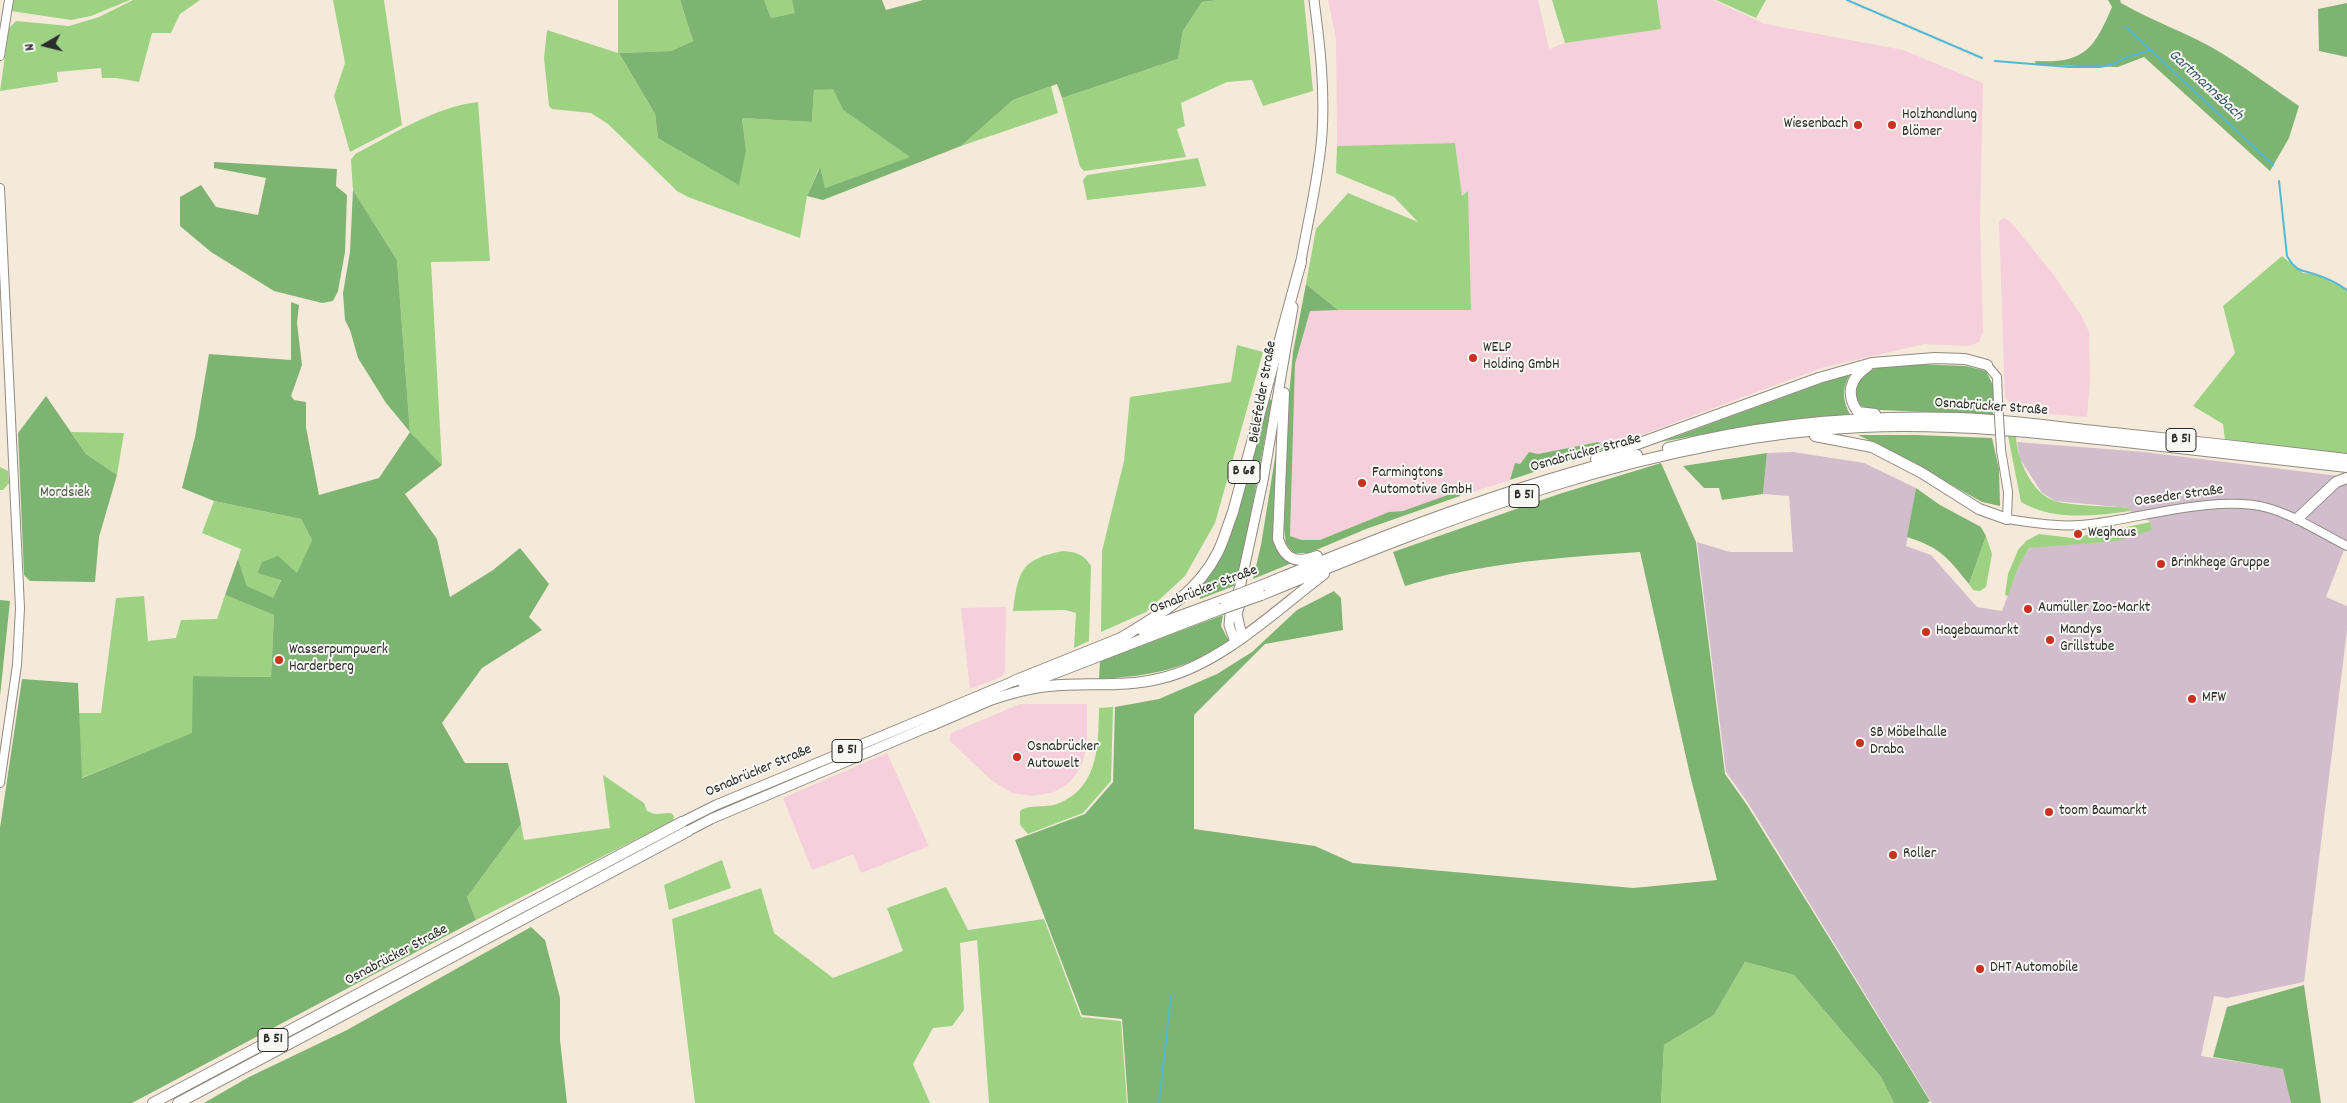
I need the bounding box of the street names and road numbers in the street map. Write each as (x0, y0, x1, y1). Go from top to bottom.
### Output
street label: Bielefelder Straße (1246, 340, 1282, 444)
street label: Osnabrücker Straße (1934, 395, 2048, 421)
road number: B 51 (2166, 428, 2196, 452)
street label: Osnabrücker Straße (1529, 431, 1643, 477)
road number: B 68 (1228, 461, 1260, 484)
street label: Oeseder Straße (2134, 482, 2224, 512)
road number: B 51 (1509, 484, 1539, 508)
street label: Osnabrücker Straße (1148, 562, 1260, 620)
road number: B 51 (832, 739, 862, 762)
street label: Osnabrücker Straße (703, 742, 815, 802)
street label: Osnabrücker Straße (343, 921, 451, 991)
road number: B 51 (258, 1028, 288, 1052)

